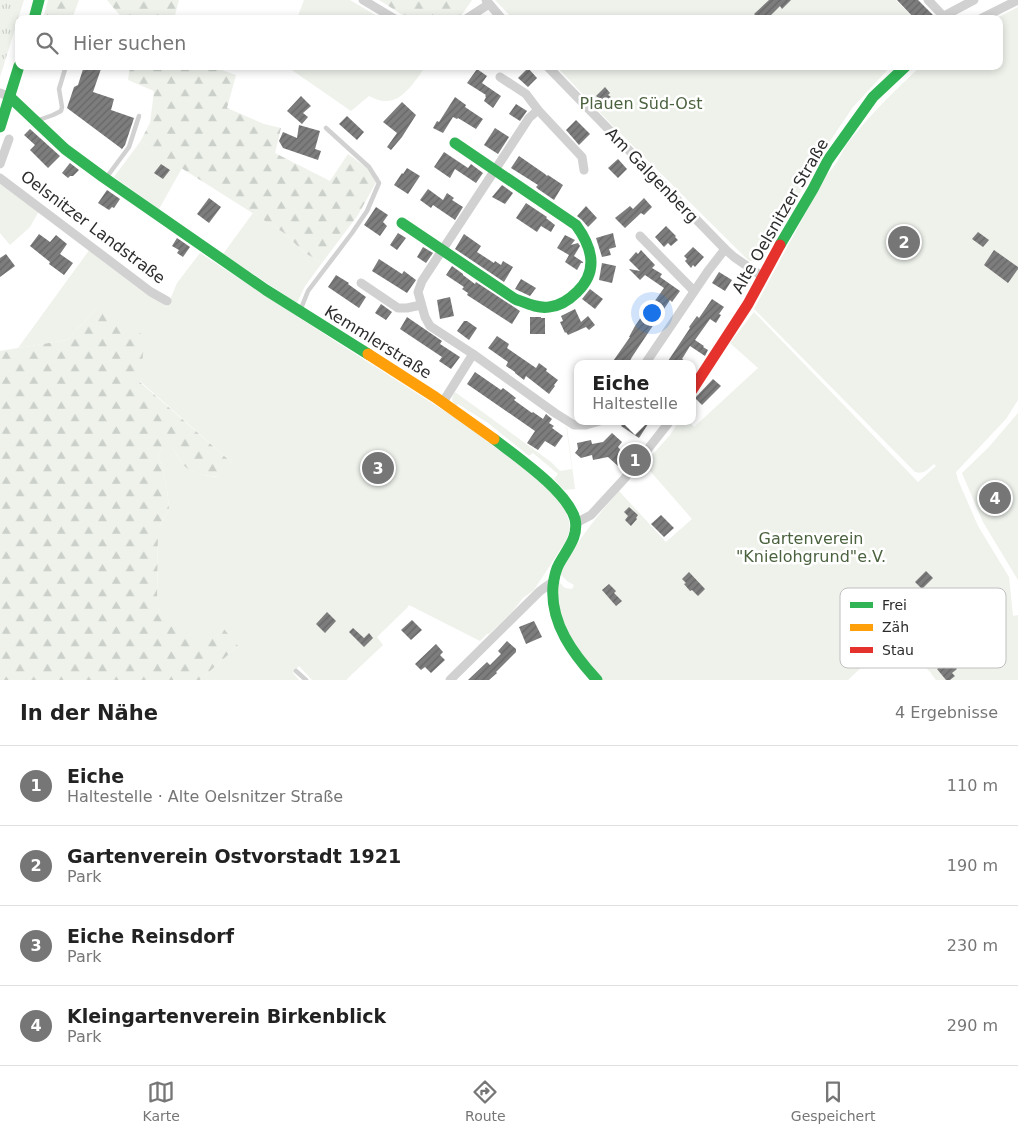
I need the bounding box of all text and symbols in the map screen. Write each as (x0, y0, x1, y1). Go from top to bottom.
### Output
search box (15, 15, 1003, 70)
icon: search (33, 29, 61, 57)
text: Hier suchen (73, 32, 186, 54)
park label: Plauen Süd-Ost (580, 94, 702, 113)
street label: Am Galgenberg (602, 123, 702, 227)
street label: Alte Oelsnitzer Straße (728, 135, 832, 297)
street label: Oelsnitzer Landstraße (17, 166, 169, 288)
pin: 2 (888, 223, 920, 261)
your location (639, 300, 665, 326)
street label: Kemmlerstraße (321, 301, 435, 383)
popup (574, 360, 696, 425)
text: Eiche (592, 372, 649, 394)
text: Haltestelle (592, 394, 678, 413)
pin: 1 (619, 441, 651, 479)
pin: 3 (362, 449, 394, 487)
pin: 4 (979, 479, 1011, 517)
park label: Gartenverein "Knielohgrund"e.V. (736, 529, 886, 566)
legend (840, 588, 1006, 668)
text: Frei (882, 597, 907, 613)
text: Zäh (882, 619, 909, 635)
text: Stau (882, 642, 914, 658)
text: In der Nähe (20, 701, 158, 725)
text: 4 Ergebnisse (895, 703, 998, 722)
text: Eiche (67, 765, 124, 787)
text: 1 (30, 776, 42, 795)
text: 110 m (947, 776, 998, 795)
text: Haltestelle · Alte Oelsnitzer Straße (67, 787, 343, 806)
text: Gartenverein Ostvorstadt 1921 (67, 845, 401, 867)
text: 2 (30, 856, 42, 875)
text: 190 m (947, 856, 998, 875)
text: Park (67, 867, 102, 886)
text: Eiche Reinsdorf (67, 925, 234, 947)
text: 3 (30, 936, 42, 955)
text: 230 m (947, 936, 998, 955)
text: Park (67, 947, 102, 966)
text: Kleingartenverein Birkenblick (67, 1005, 386, 1027)
text: 4 (30, 1016, 42, 1035)
text: 290 m (947, 1016, 998, 1035)
text: Park (67, 1027, 102, 1046)
tab: Karte (143, 1078, 180, 1124)
tab: Route (465, 1078, 506, 1124)
tab: Gespeichert (791, 1078, 875, 1124)

